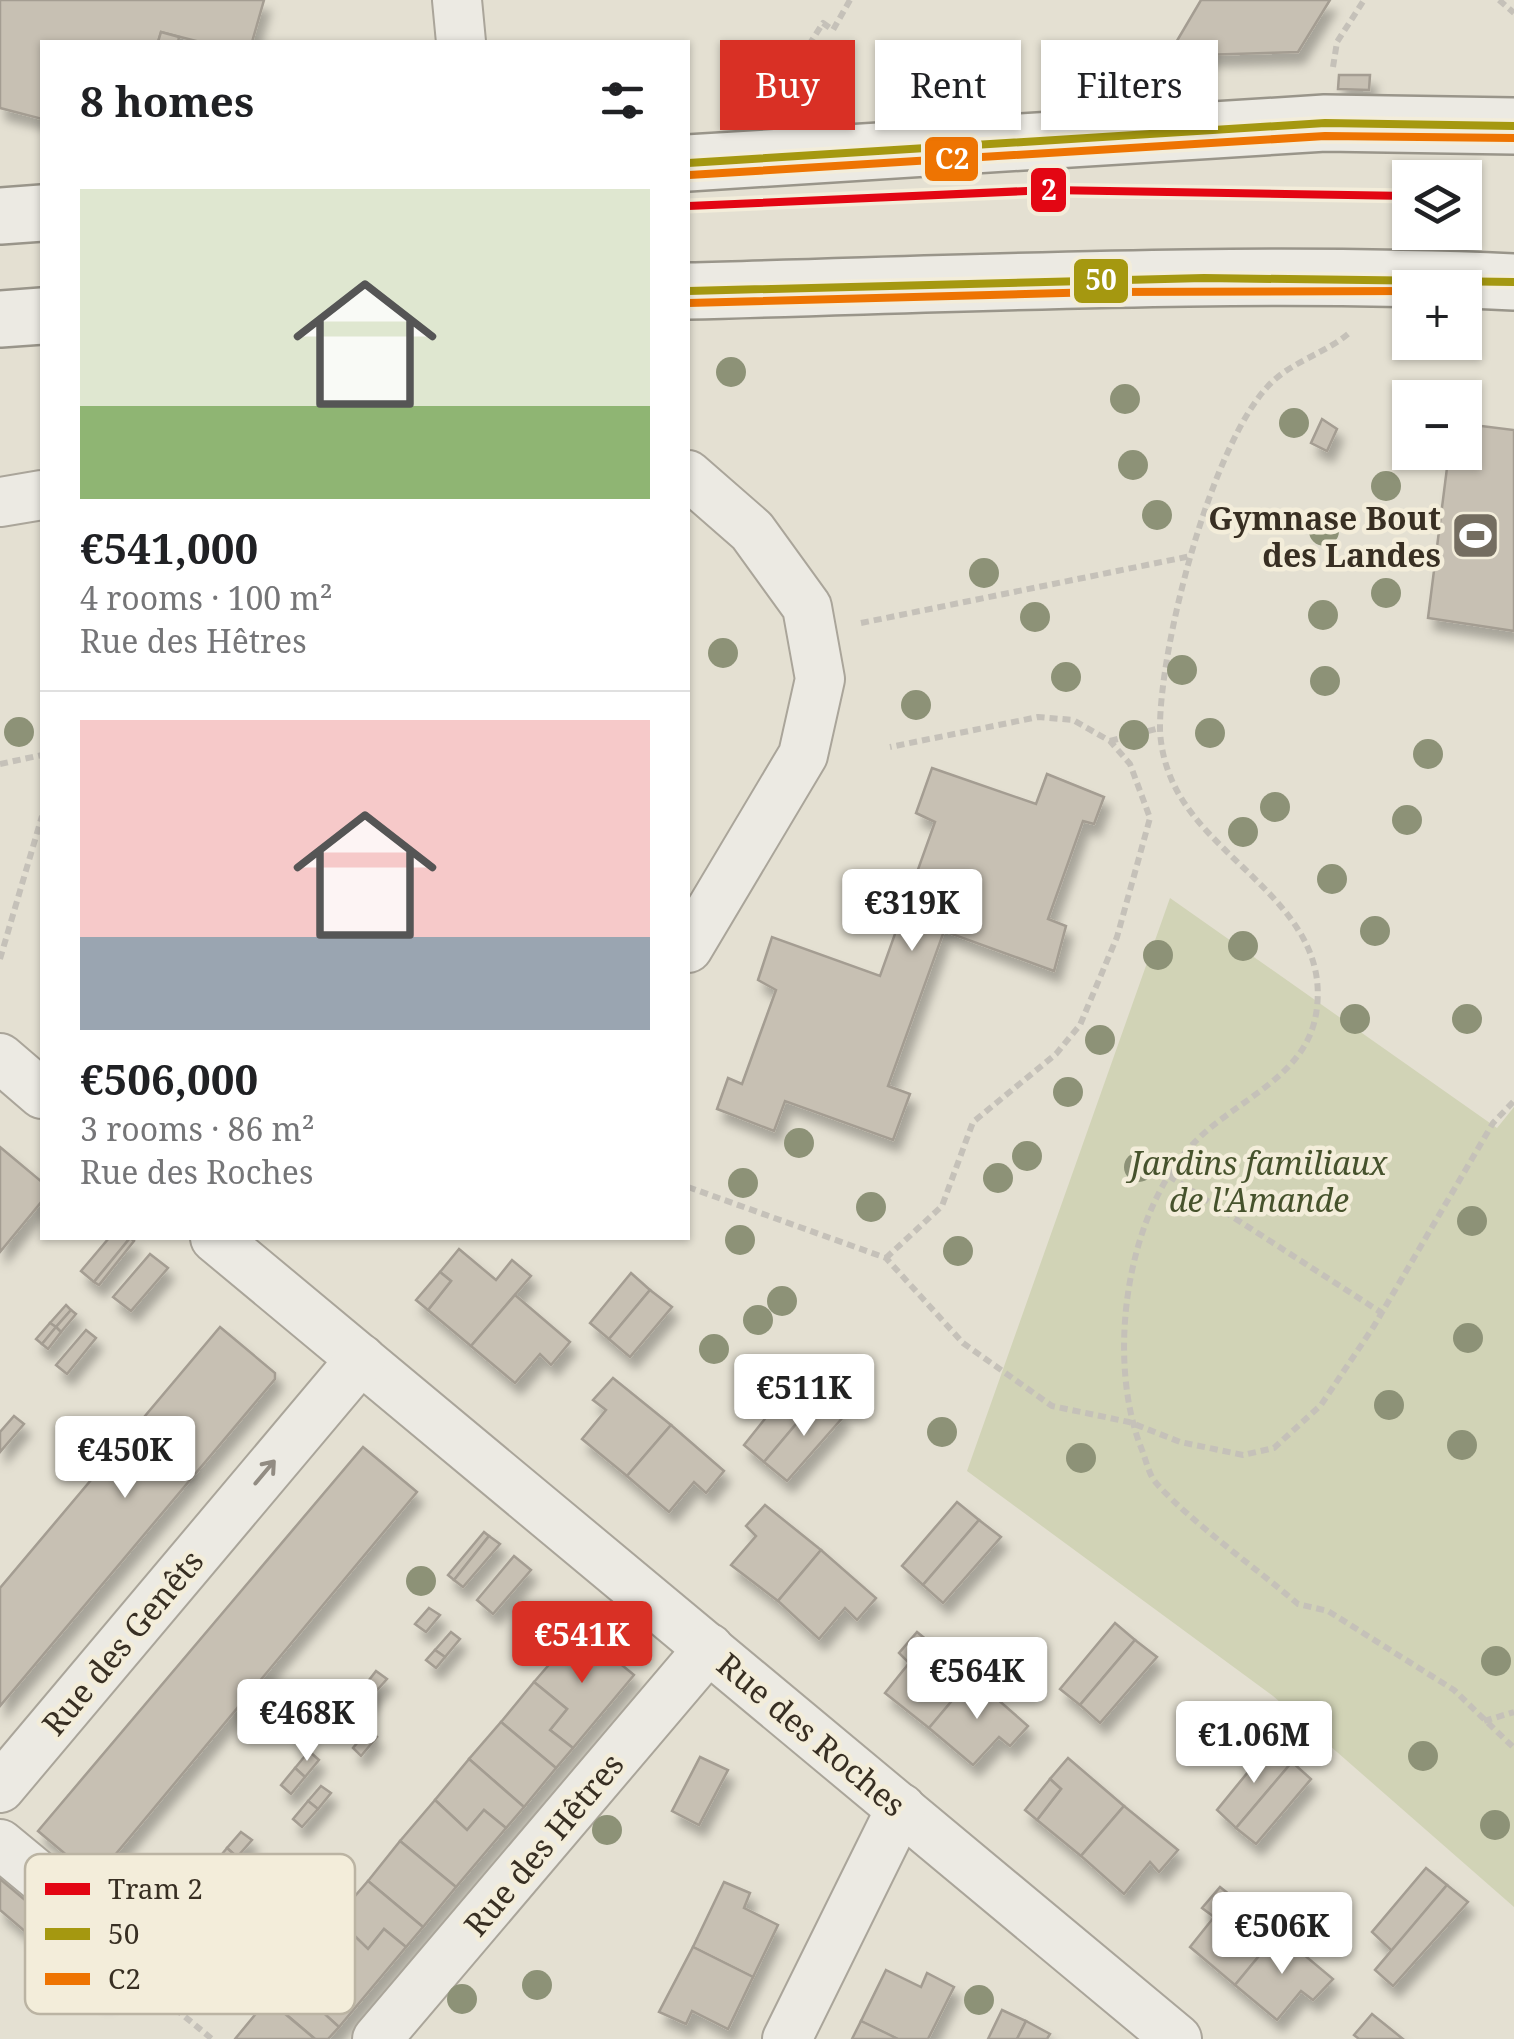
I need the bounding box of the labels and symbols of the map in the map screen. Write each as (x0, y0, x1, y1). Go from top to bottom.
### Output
line badge: C2 (923, 135, 980, 183)
text: C2 (935, 139, 969, 177)
line badge: 2 (1029, 166, 1068, 214)
text: 2 (1041, 170, 1057, 208)
line badge: 50 (1072, 257, 1130, 305)
text: 50 (1085, 260, 1117, 298)
place label: Gymnase Bout des Landes (1208, 496, 1441, 576)
sports icon: Gymnase Bout des Landes (1450, 509, 1502, 561)
pin: €319K (842, 869, 982, 954)
park label: Jardins familiaux de l'Amande (1126, 1141, 1388, 1221)
pin: €511K (734, 1354, 874, 1439)
pin: €450K (55, 1416, 195, 1501)
one-way arrow (254, 1459, 276, 1485)
street label: Rue des Genêts (32, 1540, 212, 1744)
pin: €541K (512, 1601, 652, 1686)
pin: €564K (907, 1637, 1047, 1722)
street label: Rue des Roches (709, 1643, 915, 1825)
pin: €468K (237, 1679, 377, 1764)
pin: €1.06M (1173, 1701, 1335, 1786)
street label: Rue des Hêtres (454, 1743, 632, 1945)
legend (25, 1854, 355, 2014)
text: Tram 2 (108, 1869, 203, 1907)
pin: €506K (1212, 1892, 1352, 1977)
text: 50 (108, 1914, 139, 1952)
text: C2 (108, 1959, 141, 1997)

